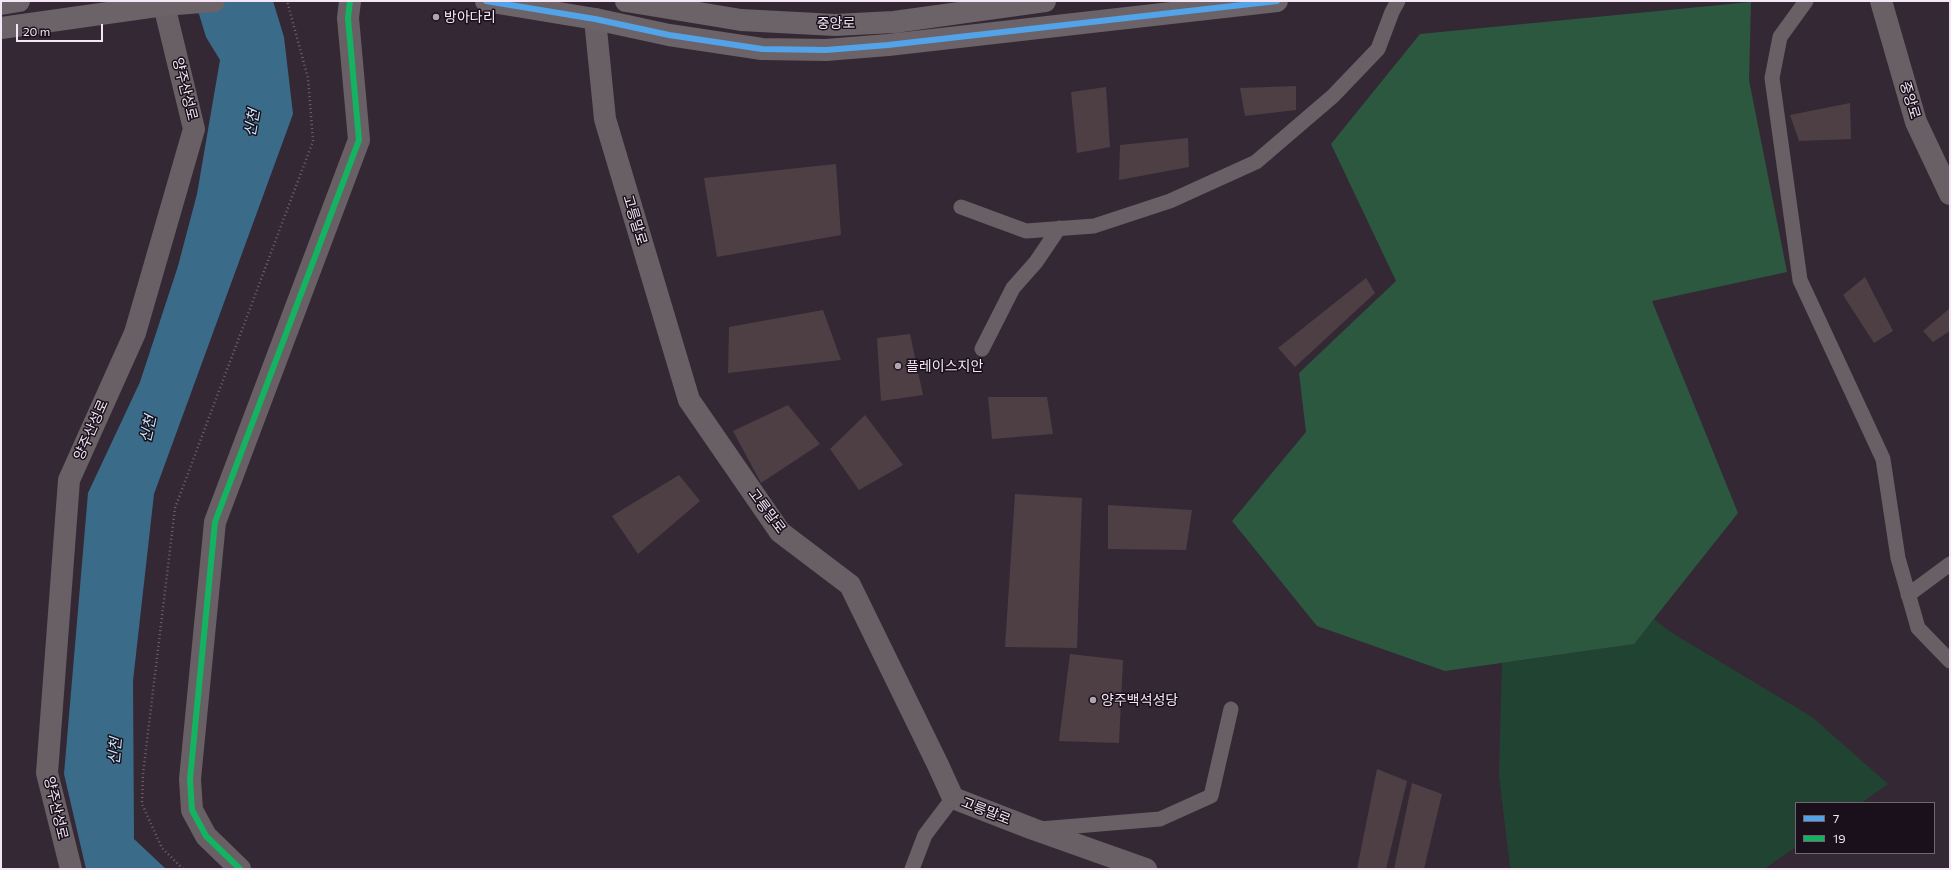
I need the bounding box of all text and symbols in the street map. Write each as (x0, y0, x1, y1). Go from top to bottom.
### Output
place label: 방아다리 (444, 9, 496, 25)
marker: 방아다리 (431, 12, 441, 22)
street label: 중앙로 (817, 15, 855, 31)
scale bar (18, 16, 105, 42)
text: 20 m (23, 24, 50, 38)
street label: 양주산성로 (169, 56, 201, 122)
street label: 중앙로 (1896, 79, 1924, 121)
water label: 신천 (241, 108, 263, 138)
street label: 고릉말로 (619, 193, 651, 247)
place label: 플레이스지안 (906, 358, 983, 374)
marker: 플레이스지안 (893, 361, 903, 371)
street label: 양주산성로 (70, 397, 112, 463)
water label: 신천 (136, 414, 160, 444)
street label: 고릉말로 (745, 485, 789, 537)
place label: 양주백석성당 (1101, 692, 1178, 708)
marker: 양주백석성당 (1088, 695, 1098, 705)
water label: 신천 (105, 736, 125, 766)
street label: 양주산성로 (41, 775, 71, 841)
street label: 고릉말로 (959, 794, 1013, 828)
legend (1795, 802, 1935, 854)
text: 7 (1833, 811, 1839, 825)
text: 19 (1833, 831, 1845, 845)

